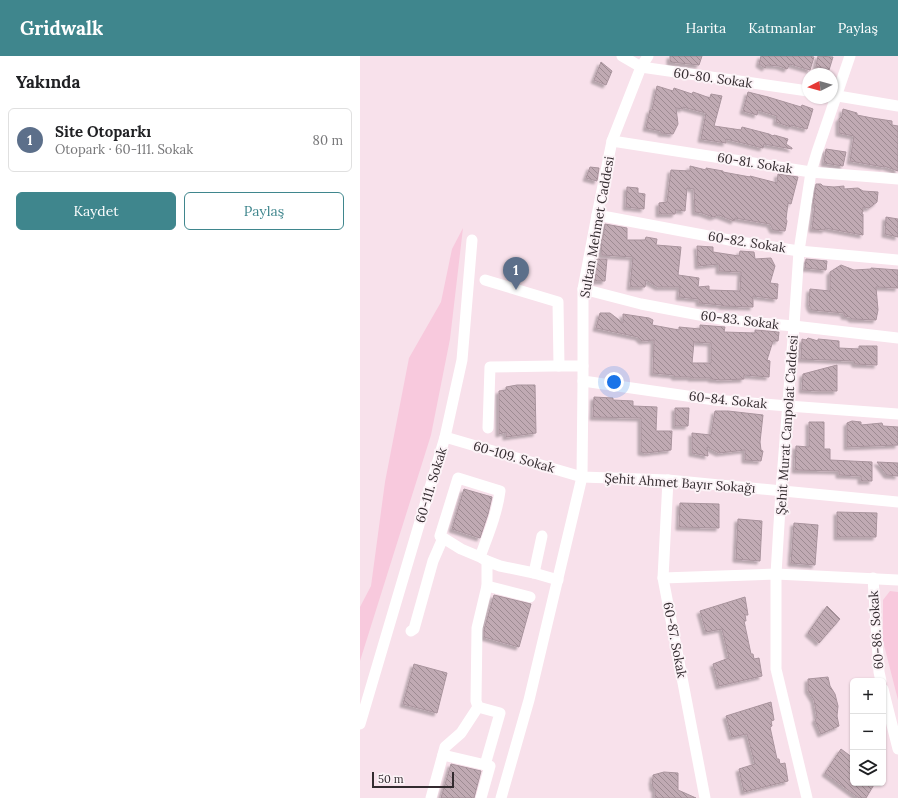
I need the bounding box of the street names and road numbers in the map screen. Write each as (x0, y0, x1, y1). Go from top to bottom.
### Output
street label: 60-80. Sokak (673, 64, 753, 92)
street label: 60-81. Sokak (716, 149, 794, 177)
street label: Sultan Mehmet Caddesi (576, 155, 618, 299)
street label: 60-82. Sokak (707, 227, 787, 257)
street label: 60-83. Sokak (700, 307, 780, 333)
street label: Şehit Murat Canpolat Caddesi (772, 334, 802, 516)
street label: 60-84. Sokak (688, 387, 768, 413)
street label: 60-109. Sokak (471, 437, 557, 477)
street label: 60-111. Sokak (411, 445, 451, 525)
street label: Şehit Ahmet Bayır Sokağı (604, 469, 756, 497)
street label: 60-86. Sokak (865, 590, 887, 670)
street label: 60-87. Sokak (659, 601, 691, 679)

